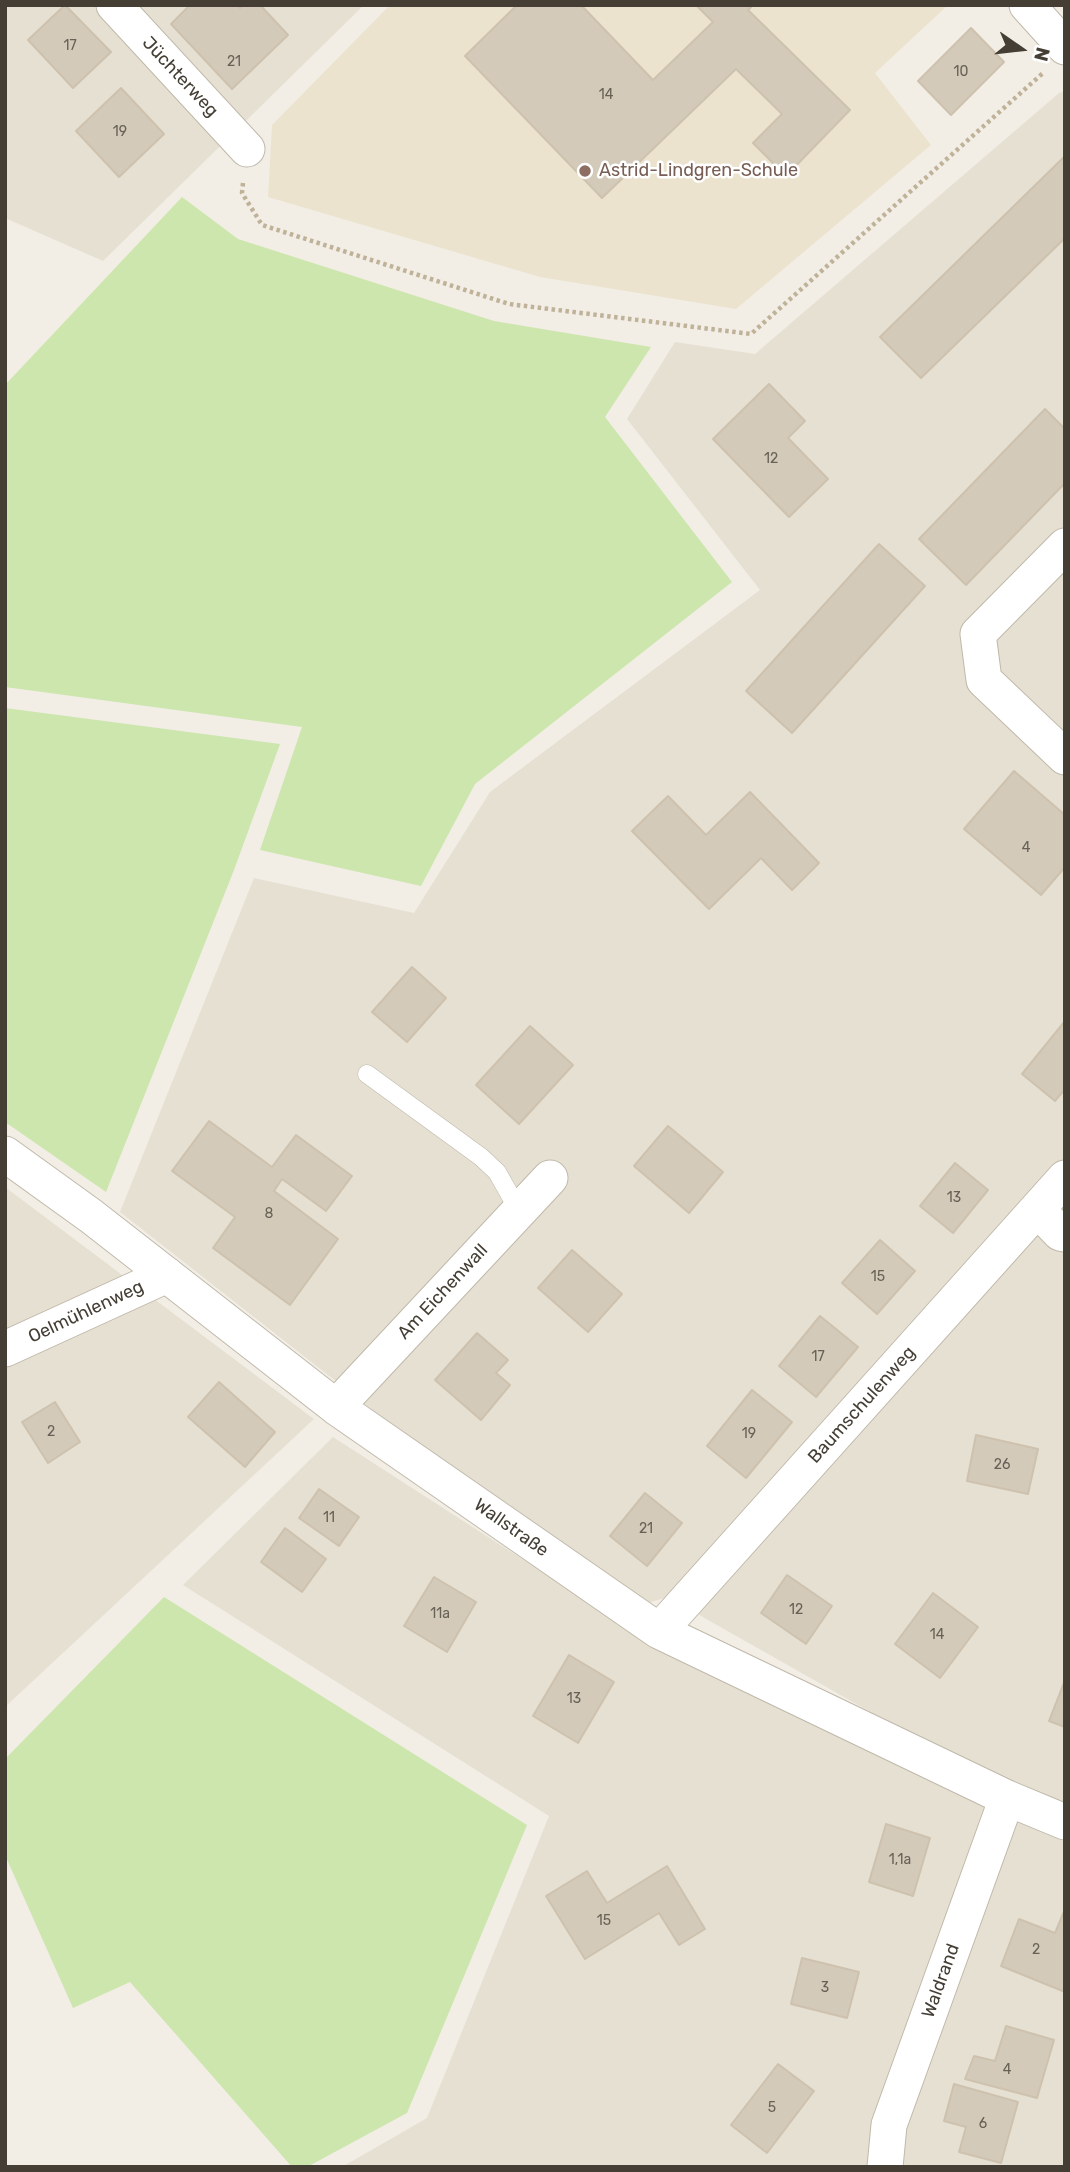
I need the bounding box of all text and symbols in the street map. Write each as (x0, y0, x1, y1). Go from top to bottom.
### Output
north arrow (986, 14, 1056, 84)
street label: Jüchterweg (137, 32, 223, 122)
house number: 17 (63, 38, 77, 54)
text: N (1029, 45, 1055, 64)
house number: 21 (227, 54, 241, 70)
house number: 10 (954, 64, 968, 80)
house number: 14 (599, 87, 613, 103)
house number: 19 (113, 124, 127, 140)
place label: Astrid-Lindgren-Schule (599, 160, 798, 182)
marker: Astrid-Lindgren-Schule (577, 163, 593, 179)
house number: 12 (764, 451, 778, 467)
house number: 4 (1022, 840, 1030, 856)
house number: 13 (947, 1190, 961, 1206)
house number: 8 (265, 1206, 273, 1222)
street label: Am Eichenwall (393, 1240, 493, 1344)
house number: 15 (871, 1269, 885, 1285)
street label: Oelmühlenweg (25, 1276, 147, 1348)
street label: Baumschulenweg (804, 1342, 920, 1468)
house number: 17 (811, 1349, 825, 1365)
house number: 2 (47, 1424, 55, 1440)
house number: 19 (742, 1426, 756, 1442)
house number: 26 (994, 1457, 1010, 1473)
street label: Wallstraße (469, 1494, 553, 1562)
house number: 11 (323, 1510, 335, 1526)
house number: 21 (639, 1521, 653, 1537)
house number: 12 (789, 1602, 803, 1618)
house number: 11a (430, 1606, 450, 1622)
house number: 14 (930, 1627, 944, 1643)
house number: 13 (567, 1691, 581, 1707)
house number: 1,1a (889, 1852, 911, 1868)
house number: 15 (597, 1913, 611, 1929)
street label: Waldrand (918, 1941, 964, 2021)
house number: 2 (1032, 1942, 1040, 1958)
house number: 3 (821, 1980, 829, 1996)
house number: 4 (1003, 2062, 1011, 2078)
house number: 5 (768, 2100, 776, 2116)
house number: 6 (979, 2116, 987, 2132)

